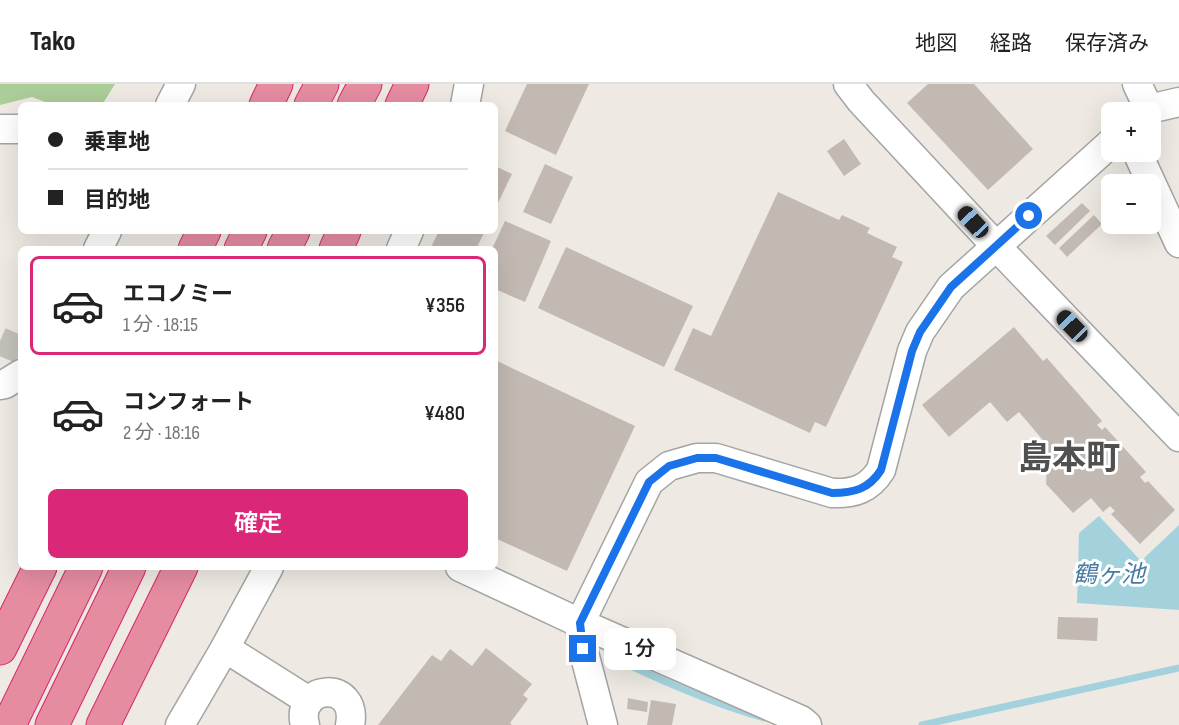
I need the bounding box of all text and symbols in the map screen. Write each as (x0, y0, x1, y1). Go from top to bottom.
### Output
text: Tako (30, 25, 75, 58)
text: 地図 (915, 31, 957, 56)
text: 経路 (990, 31, 1032, 56)
text: 保存済み (1065, 31, 1149, 56)
map controls (1101, 102, 1161, 234)
button: + (1101, 102, 1161, 162)
text: 乗車地 (84, 129, 150, 156)
button: − (1101, 174, 1161, 234)
text: 目的地 (84, 187, 150, 214)
route start (1015, 202, 1042, 229)
car (954, 203, 992, 241)
icon: car (51, 279, 105, 333)
text: エコノミー (123, 281, 233, 308)
text: ¥356 (425, 292, 465, 319)
car (1053, 307, 1091, 345)
text: 1 分 · 18:15 (123, 313, 198, 337)
icon: car (51, 387, 105, 441)
text: コンフォート (123, 389, 254, 416)
text: ¥480 (424, 400, 465, 427)
text: 2 分 · 18:16 (123, 421, 200, 445)
district label: 島本町 (1018, 438, 1120, 479)
button: 確定 (48, 489, 468, 558)
water label: 鶴ヶ池 (1073, 560, 1147, 589)
callout: 1 分 (604, 628, 676, 670)
route end (569, 635, 596, 662)
text: 1 分 (625, 637, 655, 661)

